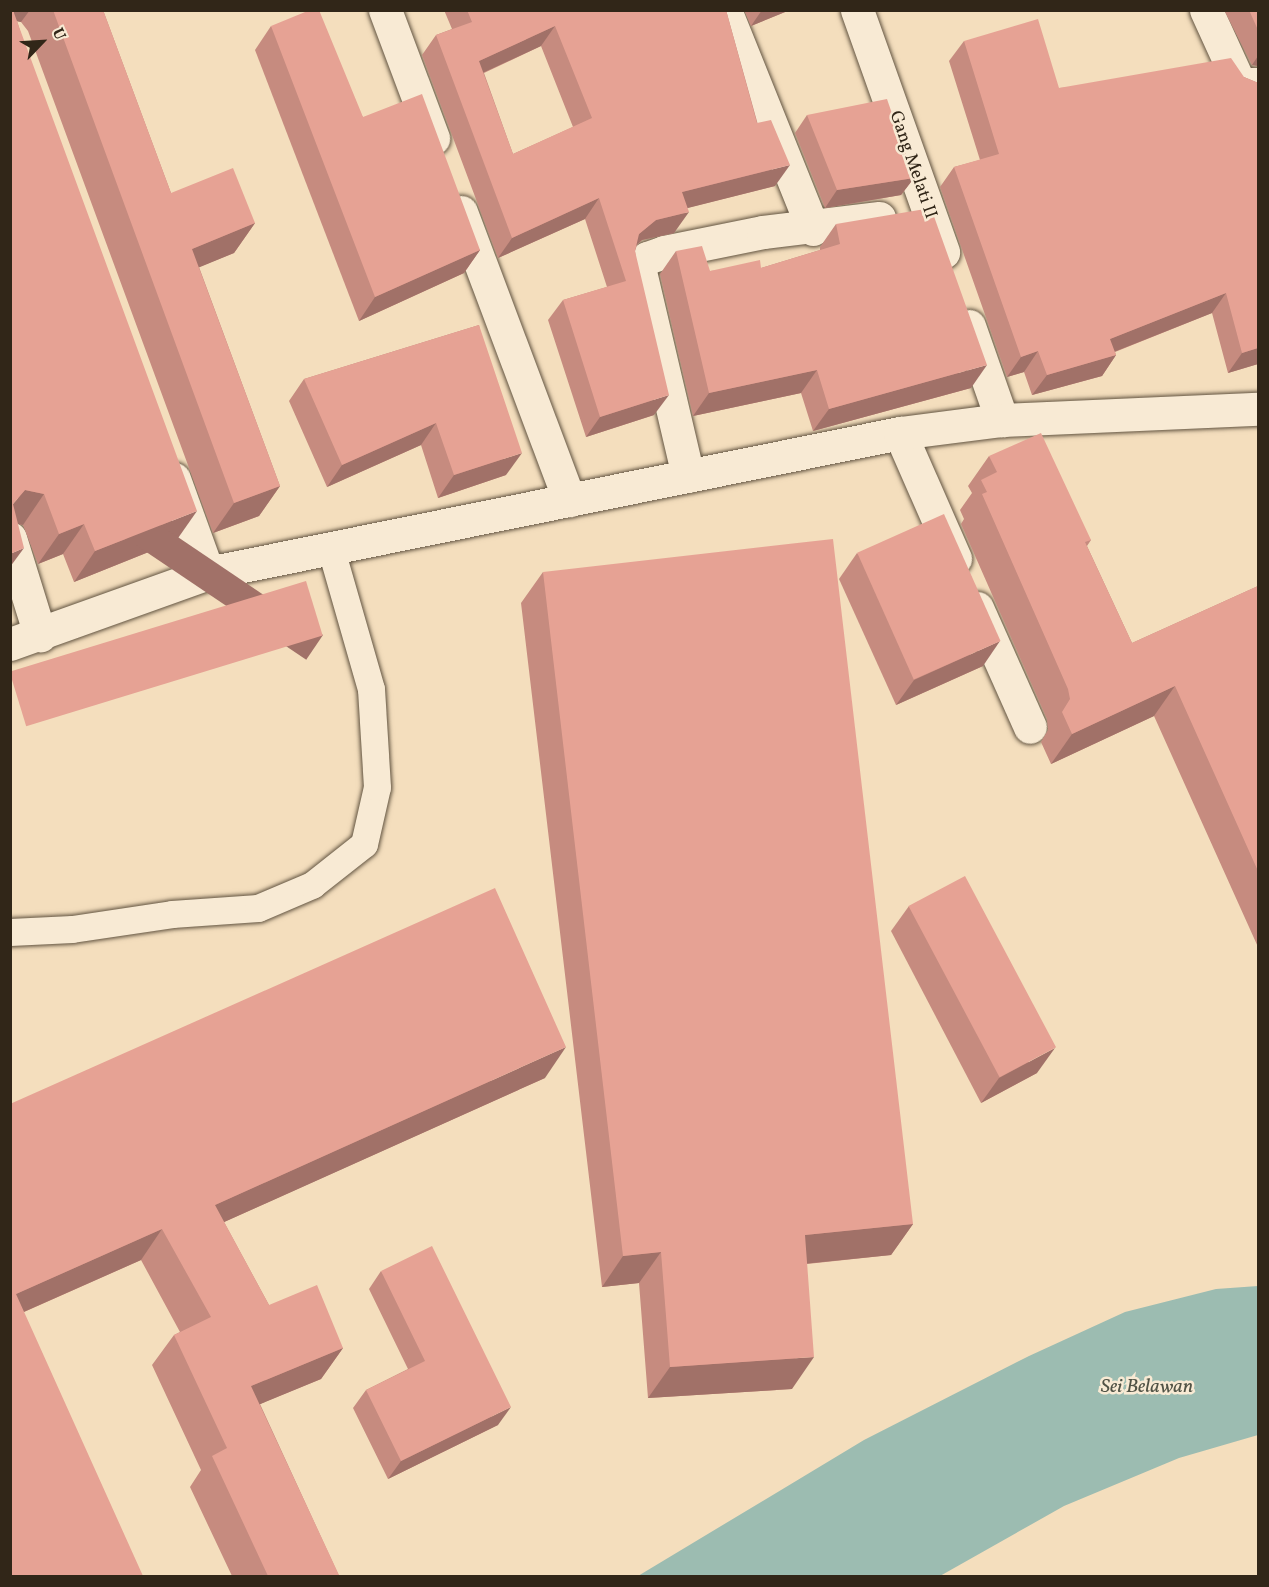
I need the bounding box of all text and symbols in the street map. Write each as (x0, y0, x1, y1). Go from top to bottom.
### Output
north arrow (12, 12, 72, 72)
text: U (46, 25, 71, 44)
street label: Gang Melati II (883, 108, 941, 222)
water label: Sei Belawan (1101, 1375, 1193, 1399)

